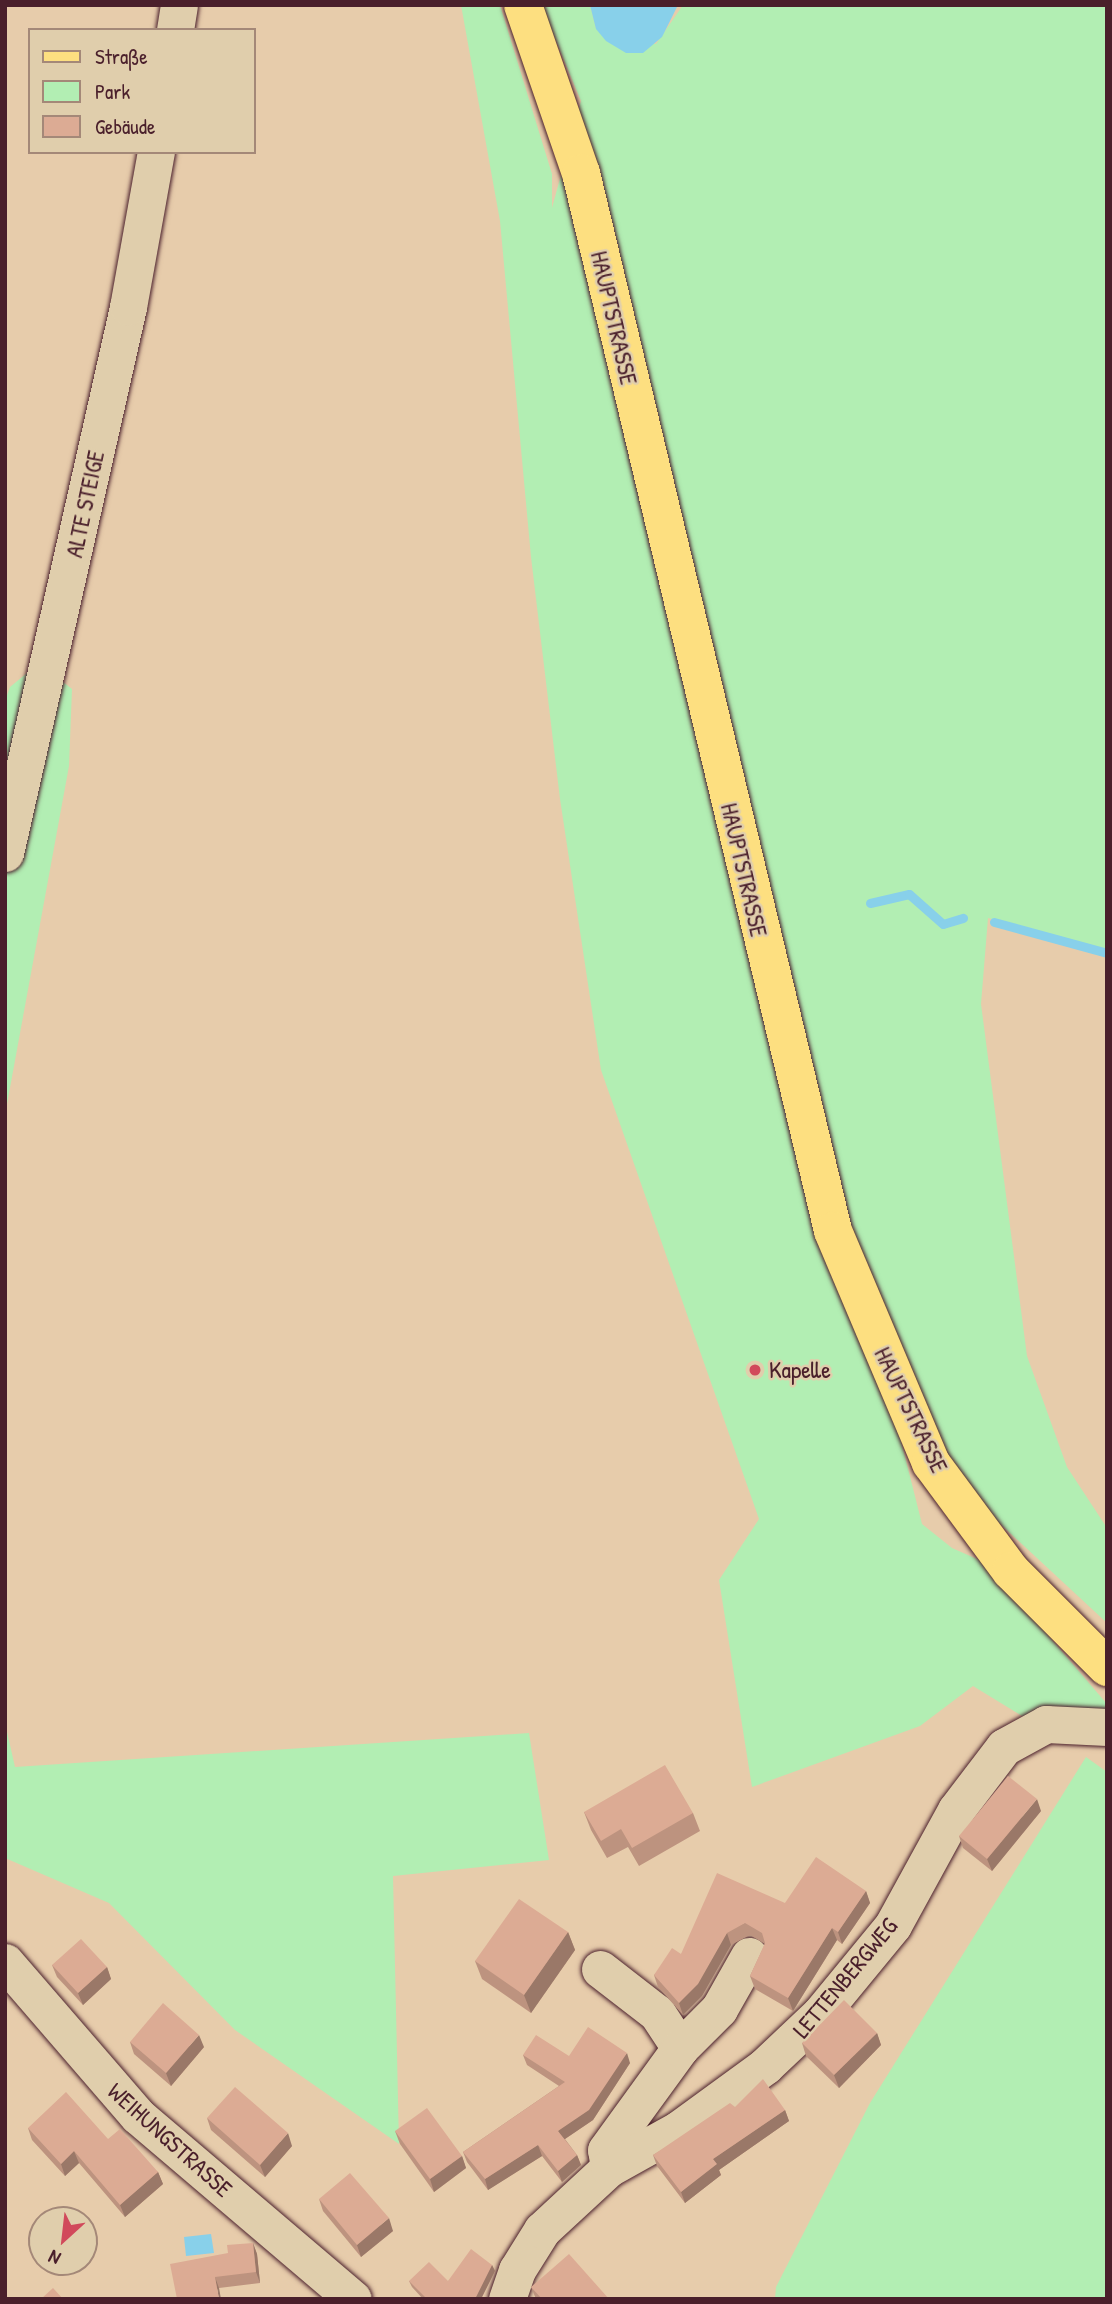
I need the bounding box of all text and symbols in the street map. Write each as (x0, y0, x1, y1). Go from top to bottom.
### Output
legend (28, 28, 256, 154)
text: Straße (95, 42, 148, 71)
text: Park (95, 77, 130, 106)
text: Gebäude (95, 112, 155, 141)
street label: HAUPTSTRASSE (585, 248, 643, 388)
street label: ALTE STEIGE (60, 448, 110, 560)
street label: HAUPTSTRASSE (715, 800, 773, 940)
street label: HAUPTSTRASSE (868, 1342, 954, 1478)
place label: Kapelle (769, 1356, 831, 1384)
marker: Kapelle (747, 1362, 763, 1378)
street label: LETTENBERGWEG (787, 1912, 903, 2044)
street label: WEIHUNGSTRASSE (102, 2077, 238, 2203)
north arrow (28, 2206, 98, 2276)
text: N (44, 2244, 65, 2272)

